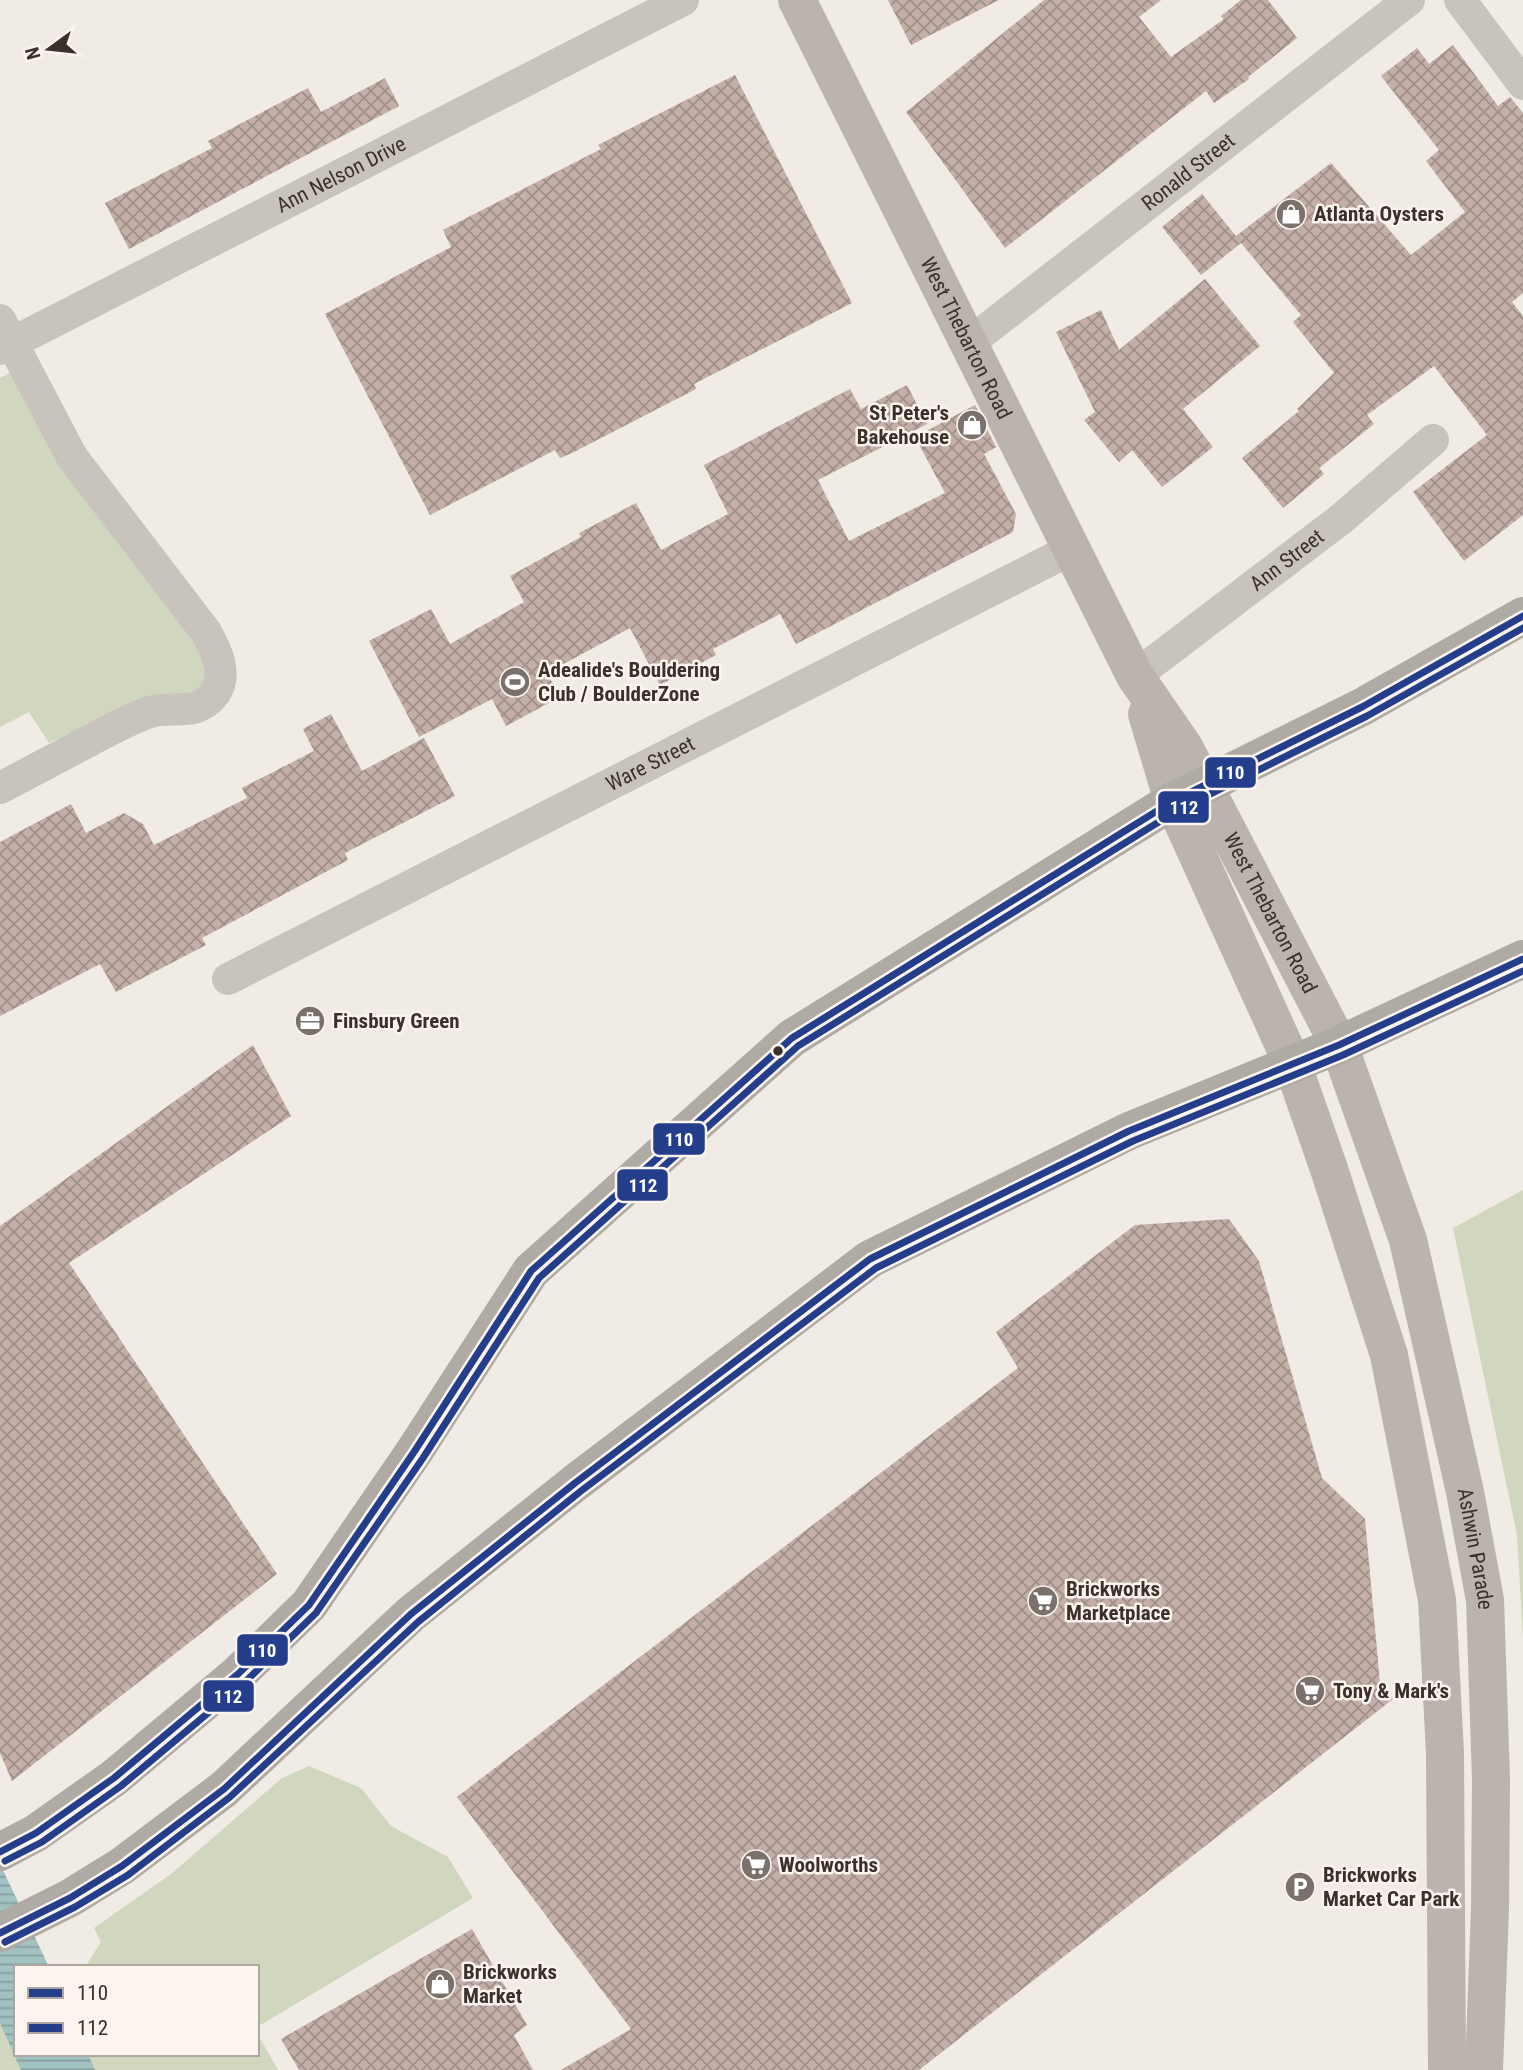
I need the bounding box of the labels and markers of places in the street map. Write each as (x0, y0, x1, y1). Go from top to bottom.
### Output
shop icon: Atlanta Oysters (1274, 197, 1308, 231)
place label: Atlanta Oysters (1314, 202, 1444, 226)
place label: St Peter's Bakehouse (857, 401, 949, 449)
shop icon: St Peter's Bakehouse (955, 408, 989, 442)
place label: Adealide's Bouldering Club / BoulderZone (538, 658, 720, 706)
sports icon: Adealide's Bouldering Club / BoulderZone (498, 665, 532, 699)
office icon: Finsbury Green (293, 1004, 327, 1038)
place label: Finsbury Green (333, 1009, 460, 1033)
unlabelled marker (771, 1044, 785, 1058)
place label: Brickworks Marketplace (1066, 1577, 1170, 1625)
supermarket icon: Brickworks Marketplace (1026, 1584, 1060, 1618)
supermarket icon: Tony & Mark's (1293, 1674, 1327, 1708)
place label: Tony & Mark's (1333, 1679, 1449, 1703)
supermarket icon: Woolworths (739, 1848, 773, 1882)
place label: Woolworths (779, 1853, 878, 1877)
place label: Brickworks Market Car Park (1323, 1863, 1460, 1911)
parking icon: Brickworks Market Car Park (1283, 1870, 1317, 1904)
place label: Brickworks Market (463, 1960, 557, 2008)
shop icon: Brickworks Market (423, 1967, 457, 2001)

